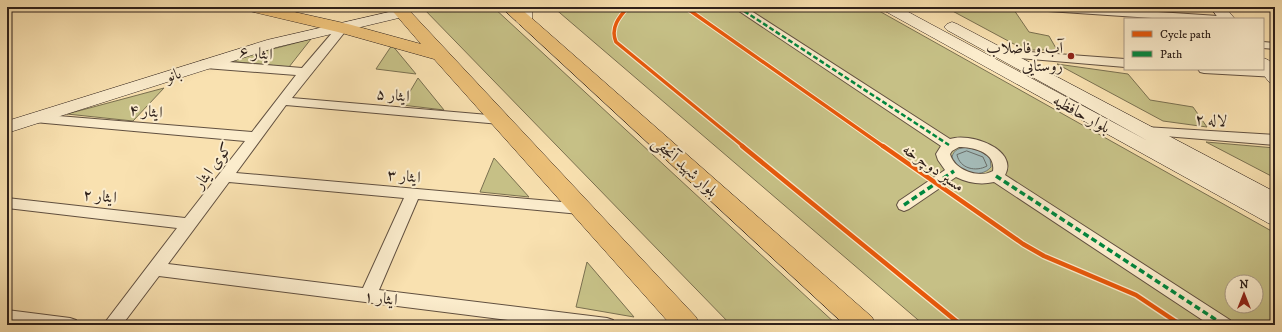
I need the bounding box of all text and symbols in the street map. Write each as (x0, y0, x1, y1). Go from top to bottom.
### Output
legend (1124, 18, 1264, 70)
text: Cycle path (1160, 27, 1212, 42)
place label: آب و فاضلاب روستایی (986, 38, 1065, 76)
street label: ایثار ۶ (238, 42, 274, 64)
text: Path (1160, 47, 1183, 62)
marker: آب و فاضلاب روستایی (1066, 51, 1076, 61)
street label: بانو (161, 63, 184, 87)
street label: ایثار ۵ (375, 84, 411, 106)
street label: بلوار حافظیه (1049, 90, 1114, 138)
street label: ایثار ۴ (128, 100, 164, 122)
street label: لاله ۲ (1194, 109, 1228, 131)
street label: بلوار شهید آنجفی (648, 132, 722, 202)
street label: کوی ایثار (188, 139, 237, 194)
street label: مسیر دوچرخه (899, 139, 968, 196)
street label: ایثار ۳ (386, 165, 422, 187)
street label: ایثار ۲ (82, 184, 118, 208)
north arrow (1224, 274, 1264, 314)
text: N (1239, 278, 1249, 292)
street label: ایثار ۱ (363, 286, 399, 310)

